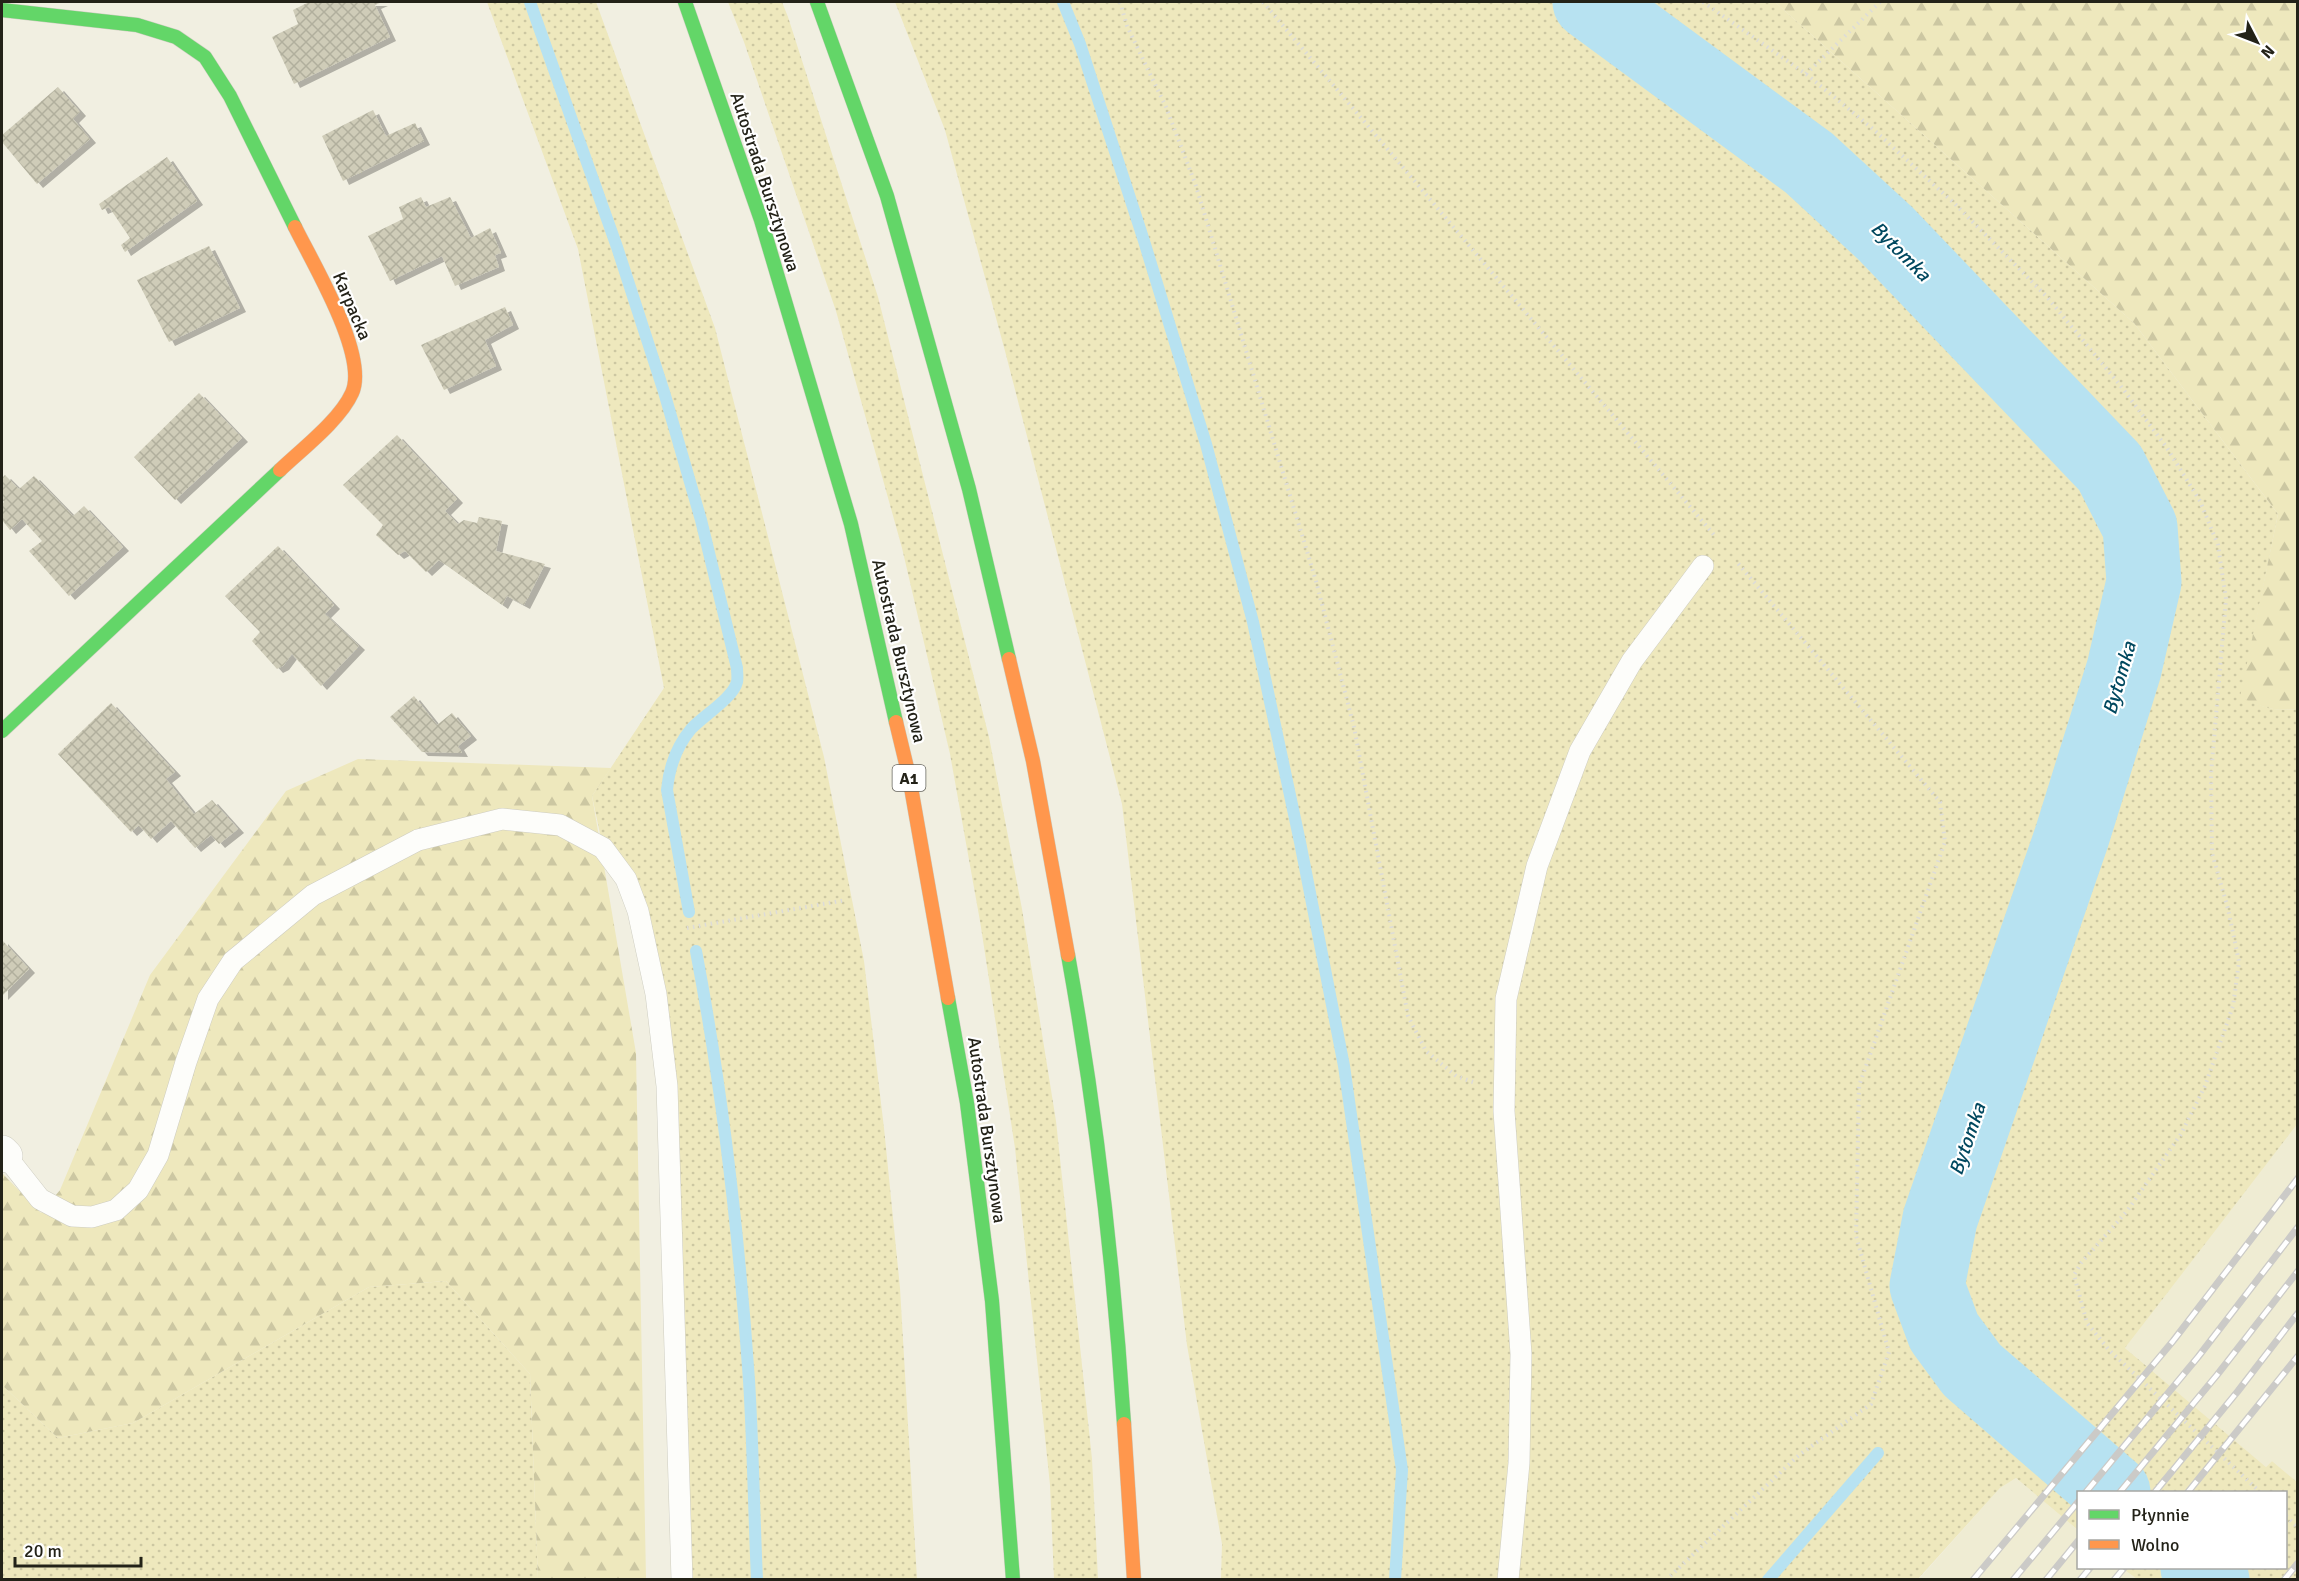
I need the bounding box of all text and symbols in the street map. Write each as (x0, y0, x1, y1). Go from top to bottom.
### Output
north arrow (2227, 12, 2287, 72)
text: N (2256, 41, 2279, 62)
street label: Autostrada Bursztynowa (726, 89, 804, 275)
water label: Bytomka (1865, 216, 1937, 287)
street label: Karpacka (328, 269, 376, 343)
street label: Autostrada Bursztynowa (867, 557, 931, 745)
water label: Bytomka (2097, 638, 2142, 718)
road number: A1 (892, 765, 926, 791)
street label: Autostrada Bursztynowa (963, 1036, 1011, 1224)
water label: Bytomka (1943, 1099, 1992, 1179)
legend (2077, 1491, 2287, 1569)
text: Płynnie (2131, 1504, 2189, 1526)
scale bar (15, 1530, 141, 1568)
text: Wolno (2131, 1534, 2179, 1556)
text: 20 m (24, 1540, 62, 1562)

